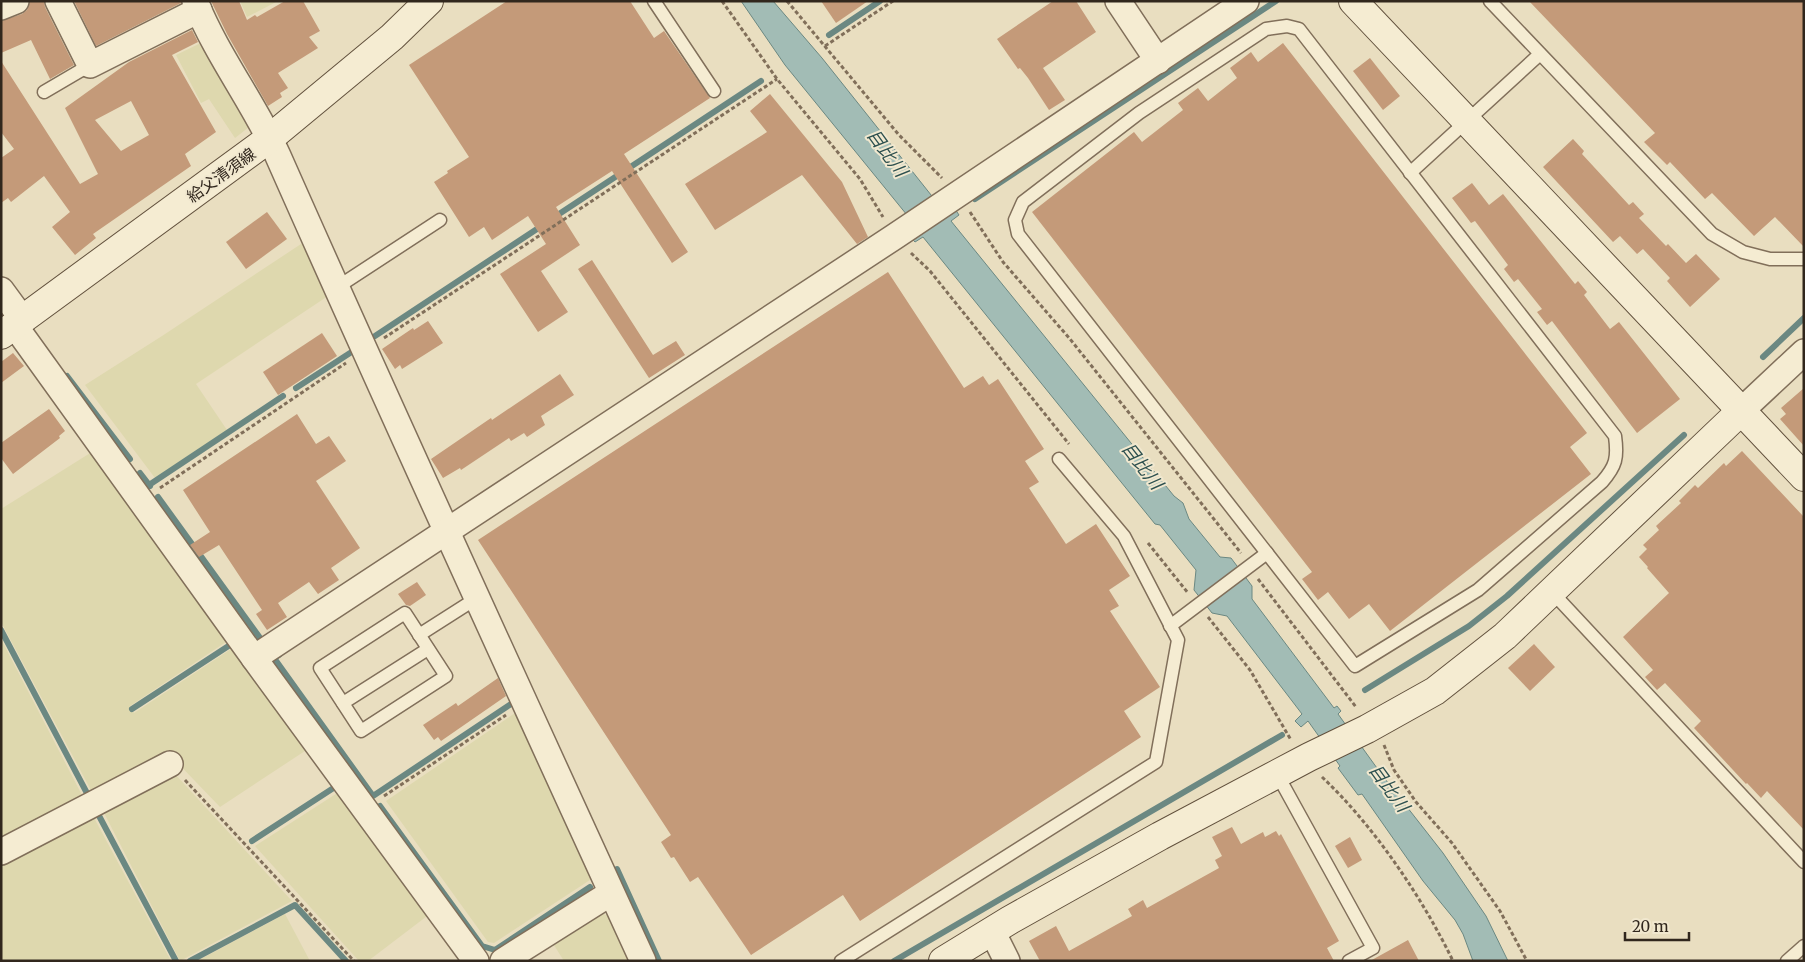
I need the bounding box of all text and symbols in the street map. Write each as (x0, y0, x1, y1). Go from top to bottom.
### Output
water label: 目比川 (862, 124, 914, 183)
street label: 給父清須線 (183, 143, 259, 207)
water label: 目比川 (1117, 437, 1169, 496)
water label: 目比川 (1364, 759, 1416, 818)
scale bar (1625, 910, 1689, 942)
text: 20 m (1632, 917, 1669, 936)

